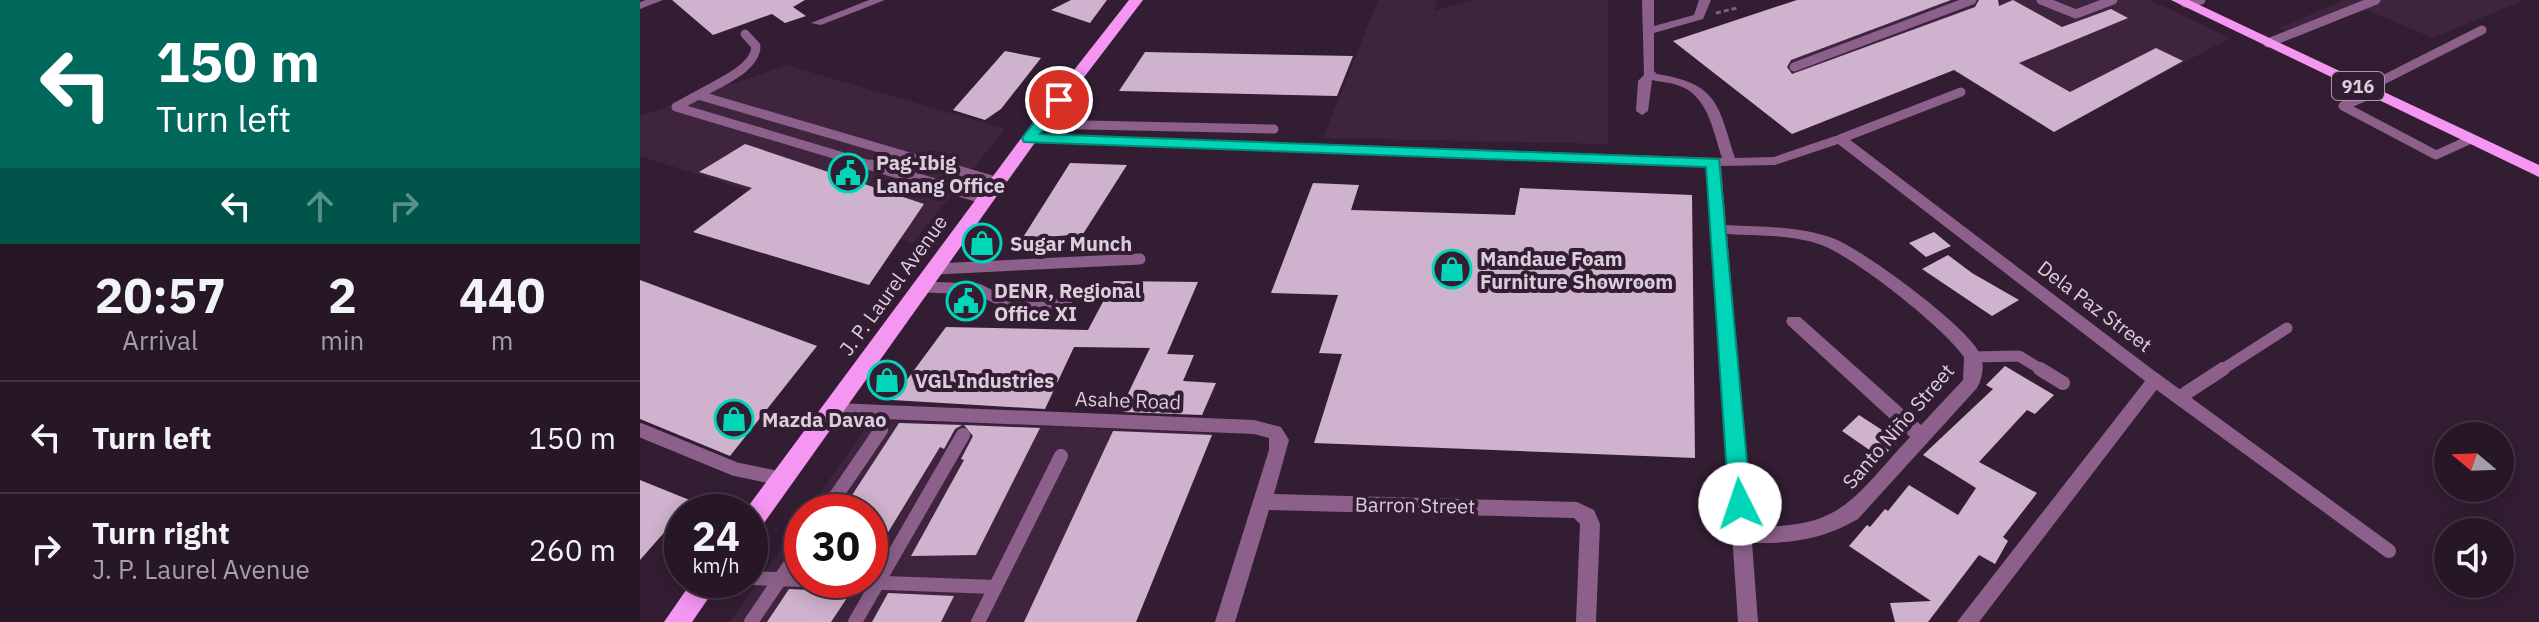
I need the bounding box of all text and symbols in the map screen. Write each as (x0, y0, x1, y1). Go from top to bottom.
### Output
text: 150 m (156, 25, 320, 97)
icon: left (24, 32, 128, 136)
pin (1025, 66, 1093, 134)
road number: 916 (2332, 72, 2384, 100)
icon: arrive (1037, 78, 1081, 122)
text: Turn left (156, 95, 291, 142)
place label: Pag-Ibig Lanang Office (876, 149, 1005, 199)
public building icon: Pag-Ibig Lanang Office (827, 152, 869, 194)
icon: left (214, 184, 258, 228)
icon: ahead (298, 184, 342, 228)
icon: right (382, 184, 426, 228)
street label: J. P. Laurel Avenue (833, 209, 953, 361)
shop icon: Sugar Munch (961, 222, 1003, 264)
place label: Sugar Munch (1010, 230, 1132, 257)
place label: Mandaue Foam Furniture Showroom (1480, 245, 1673, 295)
shop icon: Mandaue Foam Furniture Showroom (1431, 248, 1473, 290)
street label: Dela Paz Street (2032, 254, 2158, 358)
text: 20:57 (95, 264, 226, 326)
text: 2 (328, 264, 357, 326)
text: 440 (459, 264, 545, 326)
place label: DENR, Regional Office XI (994, 277, 1141, 327)
public building icon: DENR, Regional Office XI (945, 280, 987, 322)
text: Arrival (122, 323, 198, 357)
text: min (320, 323, 364, 357)
text: m (491, 323, 513, 357)
street label: Santo Niño Street (1836, 358, 1960, 494)
shop icon: VGL Industries (866, 359, 908, 401)
place label: VGL Industries (915, 367, 1054, 394)
street label: Asahe Road (1074, 385, 1182, 415)
shop icon: Mazda Davao (713, 398, 755, 440)
place label: Mazda Davao (762, 406, 887, 433)
icon: left (24, 415, 68, 459)
text: Turn left (92, 418, 211, 457)
text: 150 m (529, 418, 616, 457)
north arrow (2434, 422, 2514, 502)
map controls (2434, 422, 2514, 598)
position arrow (1698, 462, 1782, 546)
street label: Barron Street (1355, 490, 1475, 520)
speed limit sign: 30 (784, 494, 888, 598)
text: 24 (692, 510, 740, 562)
text: Turn right (92, 513, 230, 552)
button: sound (2434, 518, 2514, 598)
icon: right (24, 527, 68, 571)
text: 260 m (529, 530, 616, 569)
text: J. P. Laurel Avenue (92, 552, 310, 586)
text: km/h (692, 552, 740, 579)

